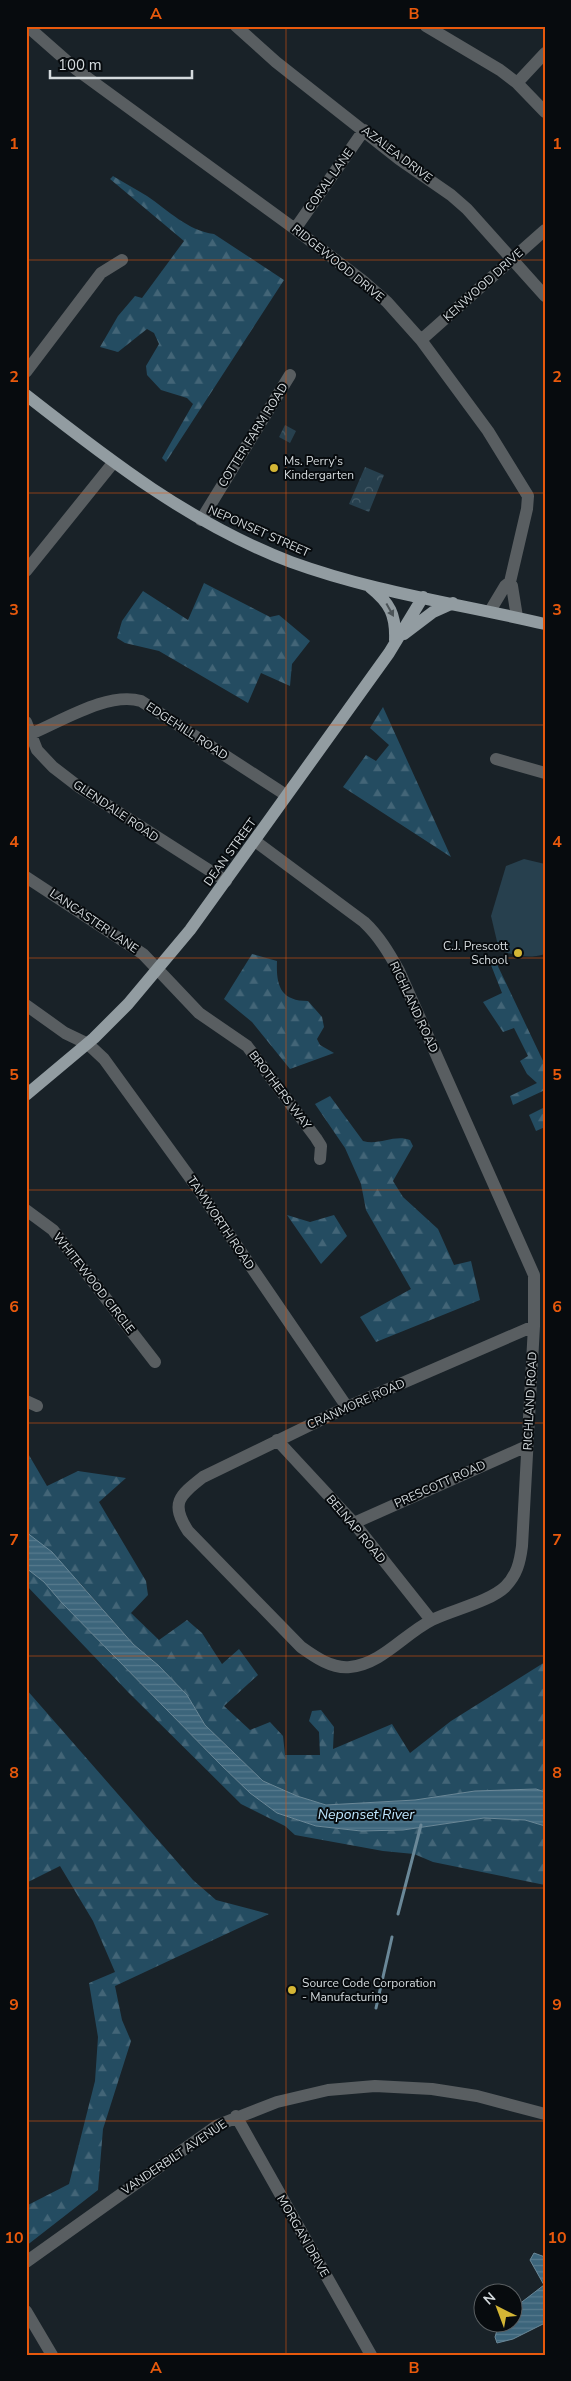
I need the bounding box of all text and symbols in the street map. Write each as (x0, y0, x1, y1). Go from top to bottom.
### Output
text: A (150, 3, 162, 25)
text: B (408, 3, 420, 25)
scale bar (50, 48, 192, 80)
text: 100 m (58, 55, 102, 75)
street label: AZALEA DRIVE (358, 122, 436, 186)
text: 1 (9, 133, 19, 155)
text: 1 (552, 133, 562, 155)
street label: CORAL LANE (301, 145, 357, 215)
street label: RIDGEWOOD DRIVE (289, 221, 387, 305)
street label: KENWOOD DRIVE (440, 245, 526, 325)
text: 2 (9, 366, 19, 388)
text: 2 (552, 366, 562, 388)
street label: COTTER FARM ROAD (214, 380, 292, 490)
place label: Ms. Perry's Kindergarten (284, 453, 354, 483)
marker: Ms. Perry's Kindergarten (268, 462, 280, 474)
street label: NEPONSET STREET (206, 501, 313, 561)
text: 3 (9, 599, 19, 621)
text: 3 (552, 599, 562, 621)
one-way arrow (386, 603, 394, 618)
street label: EDGEHILL ROAD (143, 699, 231, 764)
street label: GLENDALE ROAD (70, 776, 162, 846)
street label: DEAN STREET (200, 814, 260, 889)
text: 4 (9, 831, 19, 853)
text: 4 (552, 831, 562, 853)
street label: LANCASTER LANE (46, 885, 142, 957)
place label: C.J. Prescott School (443, 938, 509, 968)
marker: C.J. Prescott School (512, 947, 524, 959)
street label: RICHLAND ROAD (386, 959, 442, 1055)
street label: BROTHERS WAY (245, 1048, 315, 1133)
text: 5 (9, 1064, 19, 1086)
text: 5 (552, 1064, 562, 1086)
street label: TAMWORTH ROAD (184, 1173, 258, 1273)
street label: WHITEWOOD CIRCLE (50, 1229, 138, 1337)
text: 6 (9, 1296, 19, 1318)
text: 6 (552, 1296, 562, 1318)
street label: RICHLAND ROAD (519, 1351, 541, 1451)
street label: CRANMORE ROAD (304, 1375, 408, 1433)
street label: PRESCOTT ROAD (392, 1457, 488, 1511)
street label: BELNAP ROAD (323, 1491, 389, 1567)
text: 7 (9, 1529, 19, 1551)
text: 7 (552, 1529, 562, 1551)
text: 8 (9, 1762, 19, 1784)
text: 8 (552, 1762, 562, 1784)
water label: Neponset River (318, 1805, 415, 1824)
place label: Source Code Corporation - Manufacturing (302, 1975, 436, 2005)
marker: Source Code Corporation - Manufacturing (286, 1984, 298, 1996)
text: 9 (9, 1994, 19, 2016)
text: 9 (552, 1994, 562, 2016)
street label: VANDERBILT AVENUE (117, 2116, 230, 2199)
street label: MORGAN DRIVE (273, 2192, 333, 2280)
text: 10 (4, 2227, 24, 2249)
text: 10 (547, 2227, 567, 2249)
north arrow (474, 2284, 524, 2334)
text: N (479, 2288, 500, 2309)
text: A (150, 2357, 162, 2379)
text: B (408, 2357, 420, 2379)

